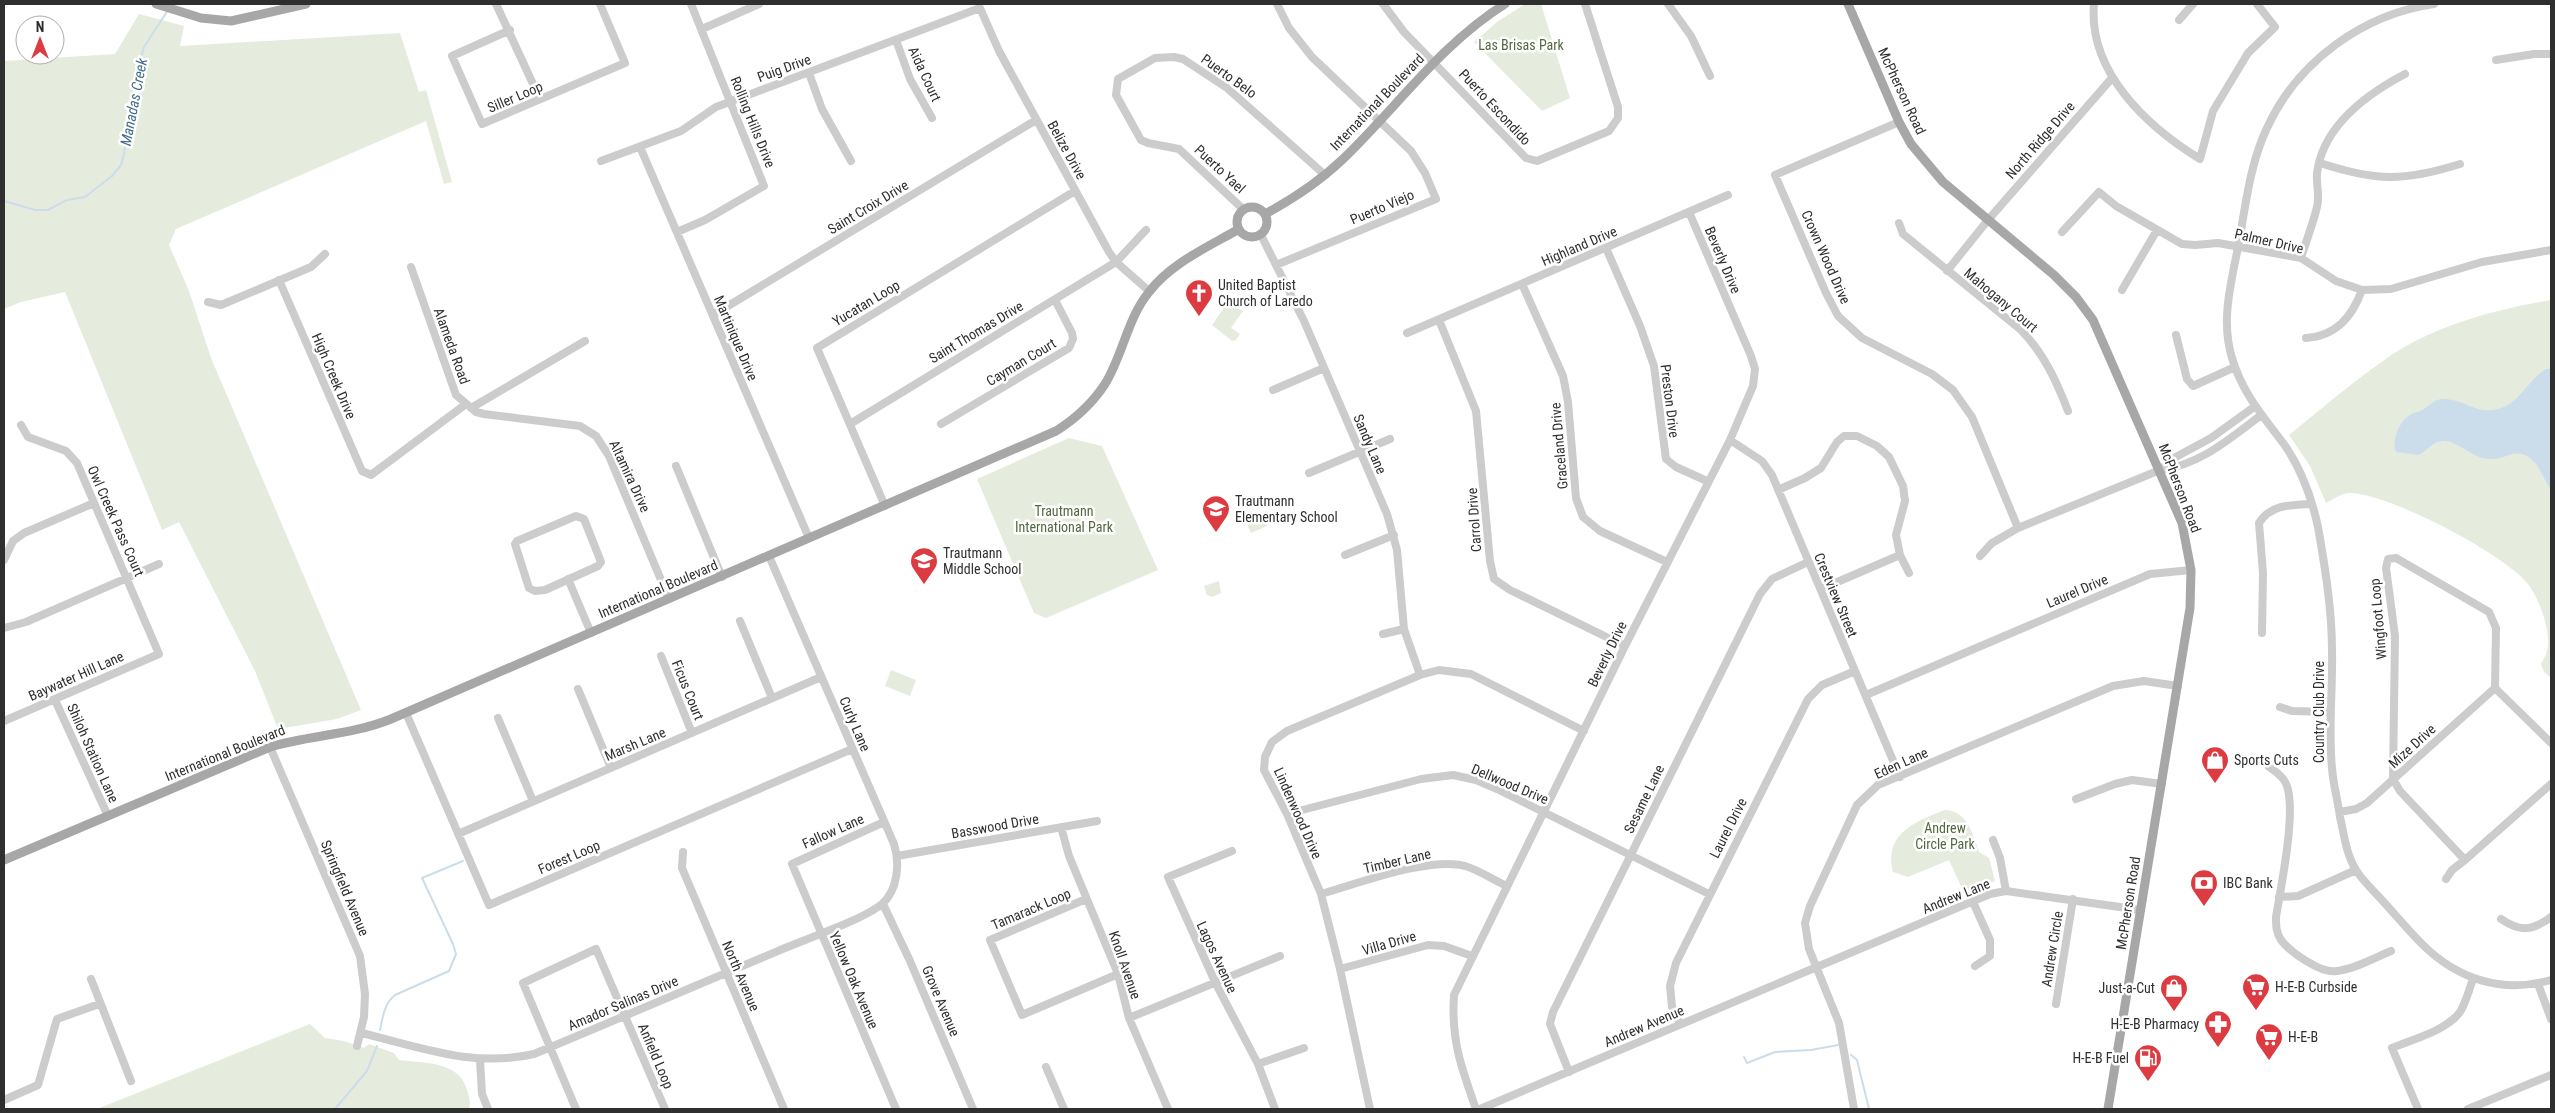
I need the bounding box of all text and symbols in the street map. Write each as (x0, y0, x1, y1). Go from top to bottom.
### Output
north arrow (15, 15, 65, 65)
text: N (36, 19, 44, 35)
park label: Las Brisas Park (1478, 37, 1565, 53)
street label: Aida Court (905, 44, 945, 104)
street label: McPherson Road (1875, 45, 1929, 137)
street label: International Boulevard (1327, 50, 1427, 154)
street label: Puig Drive (755, 51, 813, 85)
street label: Puerto Belo (1198, 51, 1260, 101)
water label: Manadas Creek (117, 56, 151, 147)
street label: Puerto Escondido (1456, 66, 1534, 148)
street label: Rolling Hills Drive (727, 74, 779, 170)
street label: Siller Loop (485, 78, 545, 116)
street label: North Ridge Drive (2002, 98, 2078, 182)
street label: Belize Drive (1044, 118, 1090, 182)
street label: Puerto Yael (1191, 142, 1249, 196)
street label: Saint Croix Drive (825, 177, 911, 237)
street label: Puerto Viejo (1348, 186, 1416, 228)
street label: Crown Wood Drive (1798, 208, 1854, 307)
street label: Highland Drive (1539, 223, 1620, 269)
street label: Beverly Drive (1702, 224, 1744, 296)
street label: Palmer Drive (2233, 225, 2305, 257)
street label: Mahogany Court (1961, 265, 2041, 335)
street label: Yucatan Loop (830, 277, 903, 329)
place label: United Baptist Church of Laredo (1218, 277, 1313, 309)
church icon: United Baptist Church of Laredo (1184, 278, 1214, 317)
street label: Martinique Drive (711, 293, 761, 383)
street label: Saint Thomas Drive (926, 297, 1026, 366)
street label: Alameda Road (431, 306, 473, 386)
street label: High Creek Drive (309, 331, 359, 422)
street label: Cayman Court (983, 335, 1059, 389)
street label: Preston Drive (1658, 363, 1682, 439)
street label: Graceland Drive (1547, 402, 1571, 490)
street label: Sandy Lane (1350, 412, 1390, 477)
street label: Altamira Drive (606, 437, 654, 515)
street label: McPherson Road (2156, 441, 2204, 535)
street label: Owl Creek Pass Court (84, 463, 148, 579)
street label: Carrol Drive (1464, 487, 1484, 553)
place label: Trautmann Elementary School (1235, 493, 1338, 525)
school or university icon: Trautmann Elementary School (1201, 494, 1231, 533)
park label: Trautmann International Park (1015, 503, 1114, 535)
place label: Trautmann Middle School (943, 545, 1021, 577)
school or university icon: Trautmann Middle School (909, 546, 939, 585)
street label: Crestview Street (1811, 550, 1861, 640)
street label: International Boulevard (596, 557, 720, 621)
street label: Laurel Drive (2044, 571, 2111, 611)
street label: Wingfoot Loop (2366, 578, 2390, 660)
street label: Beverly Drive (1584, 618, 1630, 689)
street label: Baywater Hill Lane (26, 648, 126, 704)
street label: Ficus Court (669, 658, 707, 722)
street label: Country Club Drive (2311, 661, 2327, 763)
street label: Curly Lane (836, 694, 874, 754)
street label: Shiloh Station Lane (64, 701, 122, 805)
street label: Mize Drive (2385, 721, 2439, 771)
street label: International Boulevard (163, 722, 287, 784)
street label: Marsh Lane (602, 724, 668, 764)
street label: Eden Lane (1872, 744, 1931, 782)
shop icon: Sports Cuts (2200, 745, 2230, 784)
place label: Sports Cuts (2234, 752, 2299, 768)
street label: Dellwood Drive (1469, 761, 1551, 808)
street label: Sesame Lane (1621, 762, 1668, 836)
street label: Lindenwood Drive (1271, 765, 1325, 862)
street label: Laurel Drive (1706, 795, 1750, 861)
street label: Fallow Lane (800, 810, 867, 852)
street label: Basswood Drive (950, 810, 1040, 842)
park label: Andrew Circle Park (1915, 820, 1976, 852)
street label: Forest Loop (536, 837, 602, 877)
street label: Springfield Avenue (318, 838, 373, 939)
street label: Timber Lane (1362, 845, 1433, 877)
street label: McPherson Road (2113, 855, 2143, 951)
bank icon: IBC Bank (2189, 868, 2219, 907)
street label: Andrew Lane (1920, 875, 1993, 917)
place label: IBC Bank (2223, 875, 2273, 891)
street label: Tamarack Loop (989, 885, 1073, 933)
street label: Andrew Circle (2038, 910, 2066, 988)
street label: Lagos Avenue (1193, 919, 1241, 996)
street label: Villa Drive (1360, 928, 1418, 958)
street label: Yellow Oak Avenue (826, 929, 882, 1031)
street label: Knoll Avenue (1106, 929, 1144, 1002)
street label: North Avenue (719, 938, 763, 1014)
street label: Grove Avenue (919, 963, 963, 1039)
street label: Amador Salinas Drive (565, 972, 681, 1033)
supermarket icon: H-E-B Curbside (2241, 972, 2271, 1011)
shop icon: Just-a-Cut (2159, 973, 2189, 1012)
place label: H-E-B Curbside (2275, 979, 2358, 995)
place label: Just-a-Cut (2098, 980, 2155, 996)
street label: Andrew Avenue (1602, 1002, 1687, 1050)
pharmacy icon: H-E-B Pharmacy (2203, 1009, 2233, 1048)
place label: H-E-B Pharmacy (2111, 1016, 2199, 1032)
street label: Anfield Loop (635, 1021, 677, 1091)
supermarket icon: H-E-B (2254, 1022, 2284, 1061)
place label: H-E-B (2288, 1029, 2318, 1045)
fuel station icon: H-E-B Fuel (2133, 1043, 2163, 1082)
place label: H-E-B Fuel (2072, 1050, 2129, 1066)

